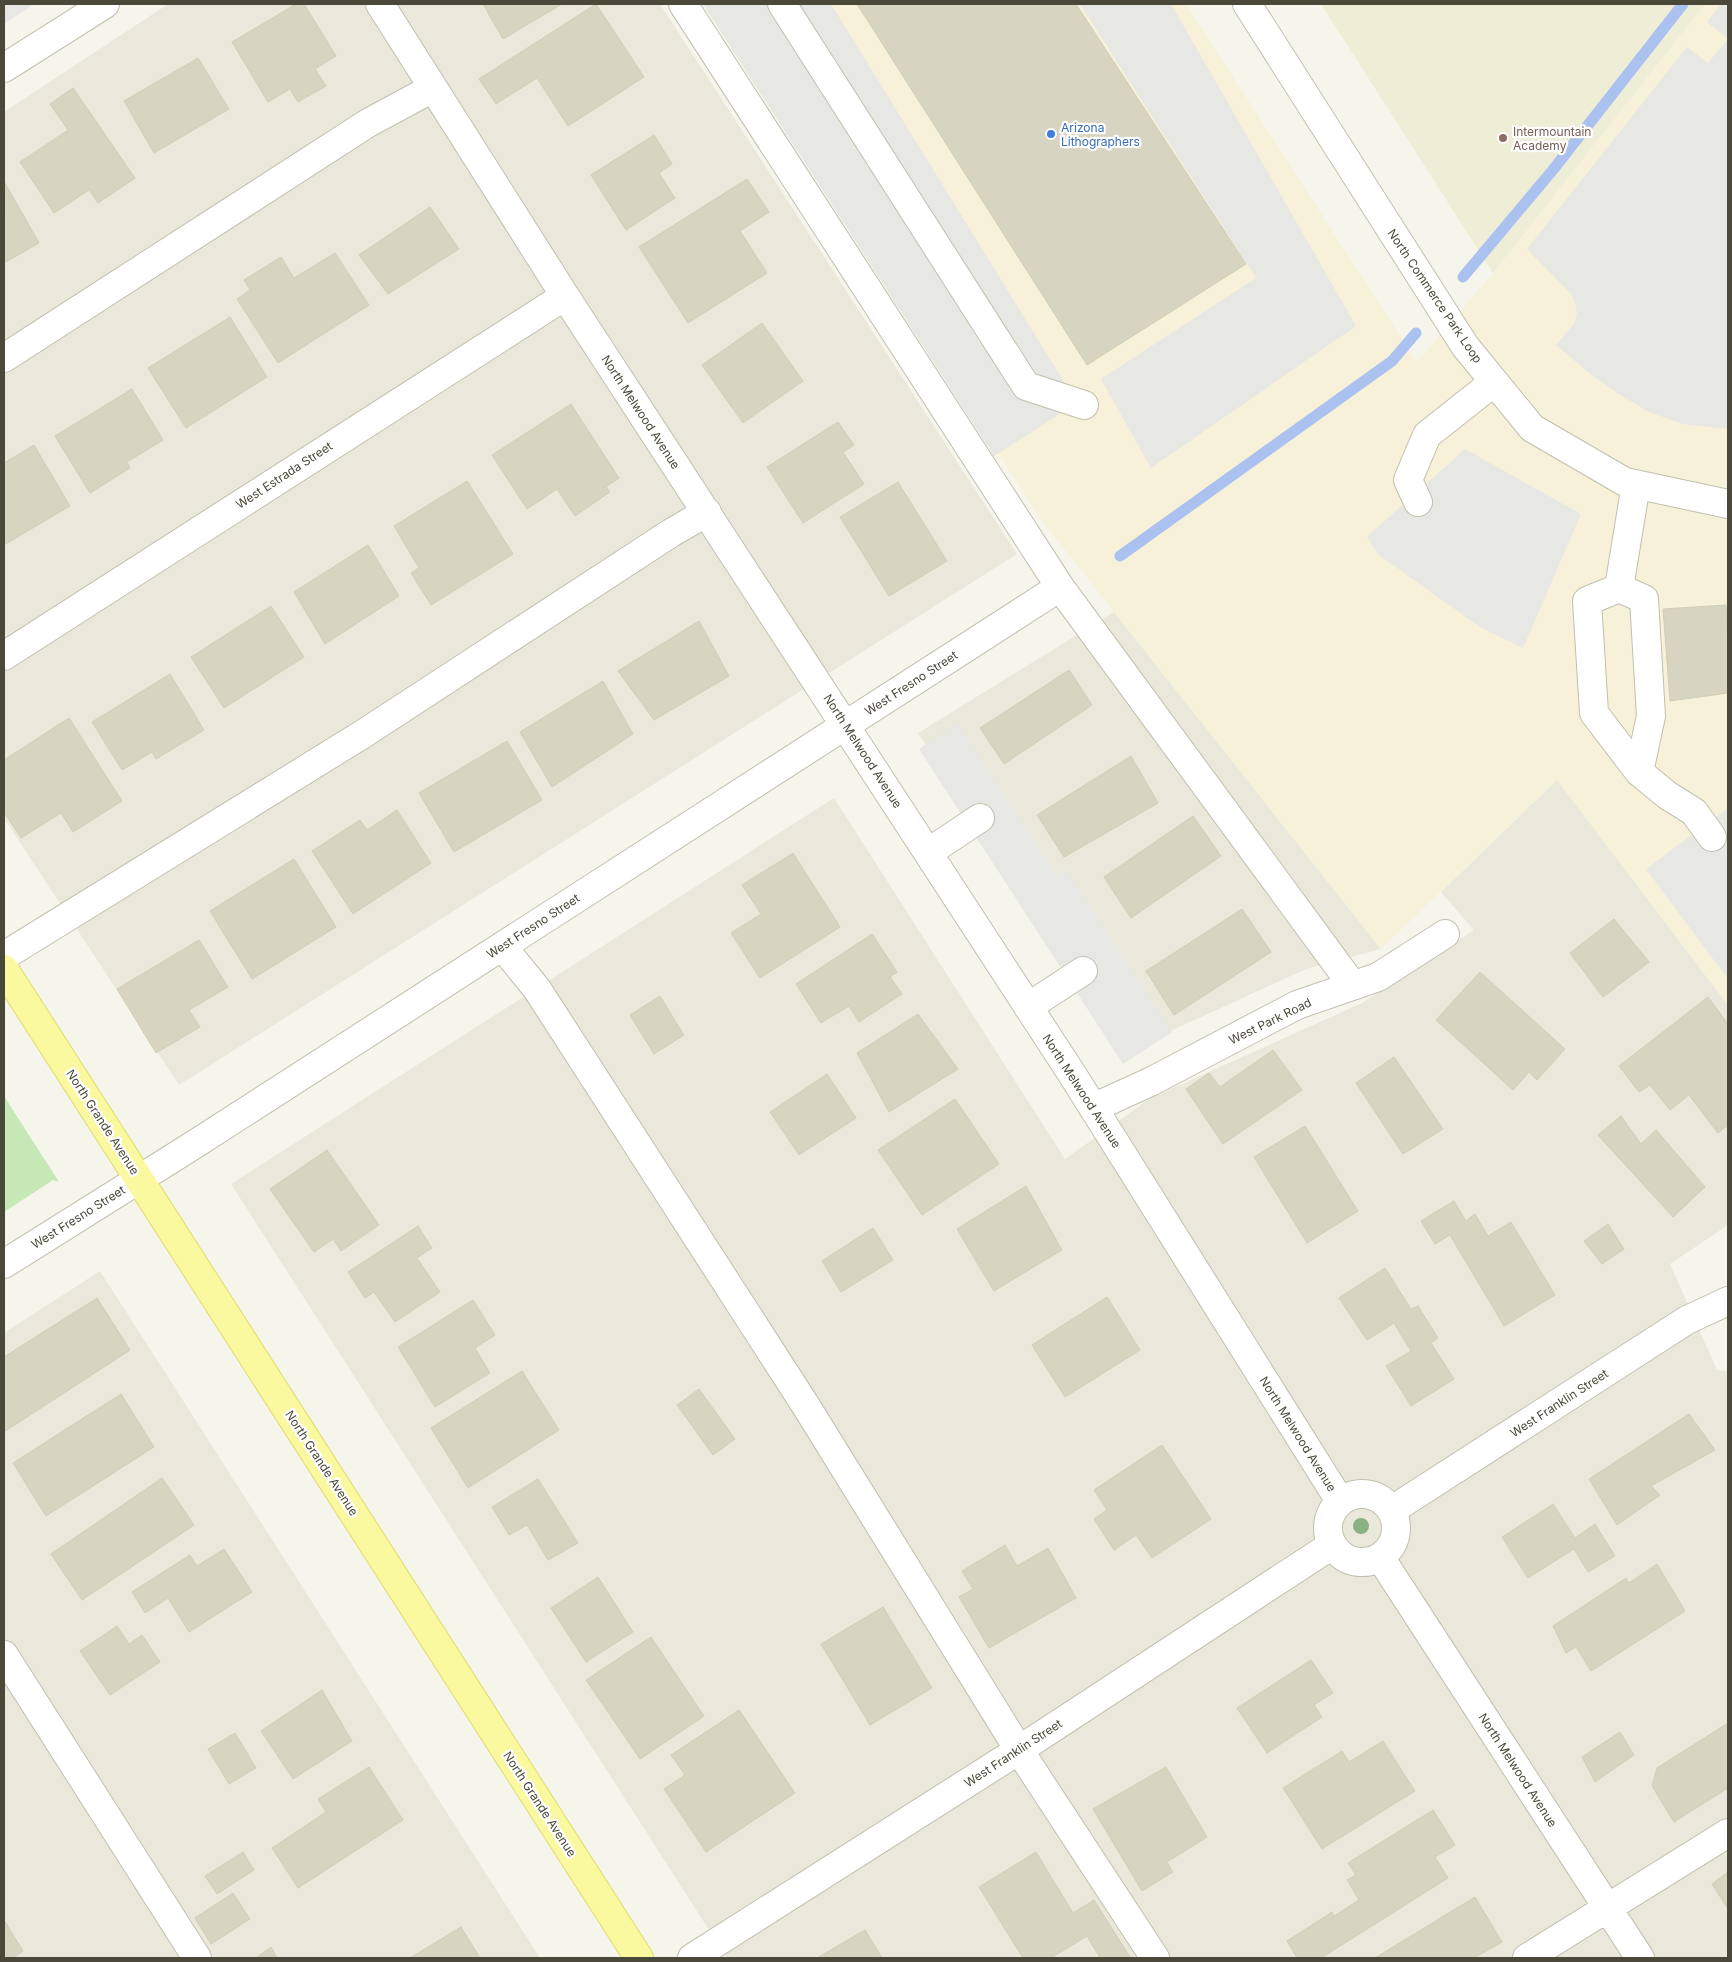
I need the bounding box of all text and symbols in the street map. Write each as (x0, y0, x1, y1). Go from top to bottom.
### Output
place label: Arizona Lithographers (1061, 120, 1140, 149)
place label: Intermountain Academy (1513, 124, 1591, 153)
marker: Arizona Lithographers (1045, 128, 1057, 140)
marker: Intermountain Academy (1497, 132, 1509, 144)
street label: North Commerce Park Loop (1384, 226, 1486, 366)
street label: North Melwood Avenue (599, 352, 683, 472)
street label: West Estrada Street (233, 438, 335, 512)
street label: West Fresno Street (862, 647, 960, 719)
street label: North Melwood Avenue (821, 691, 905, 811)
street label: West Fresno Street (484, 890, 582, 962)
street label: West Park Road (1226, 995, 1314, 1047)
street label: North Melwood Avenue (1040, 1031, 1124, 1151)
street label: North Grande Avenue (63, 1067, 143, 1177)
street label: West Fresno Street (28, 1182, 128, 1252)
street label: West Franklin Street (1507, 1366, 1611, 1440)
street label: North Melwood Avenue (1256, 1374, 1340, 1494)
street label: North Grande Avenue (282, 1408, 362, 1518)
street label: North Melwood Avenue (1476, 1710, 1560, 1830)
street label: West Franklin Street (961, 1716, 1065, 1790)
street label: North Grande Avenue (500, 1749, 580, 1859)

